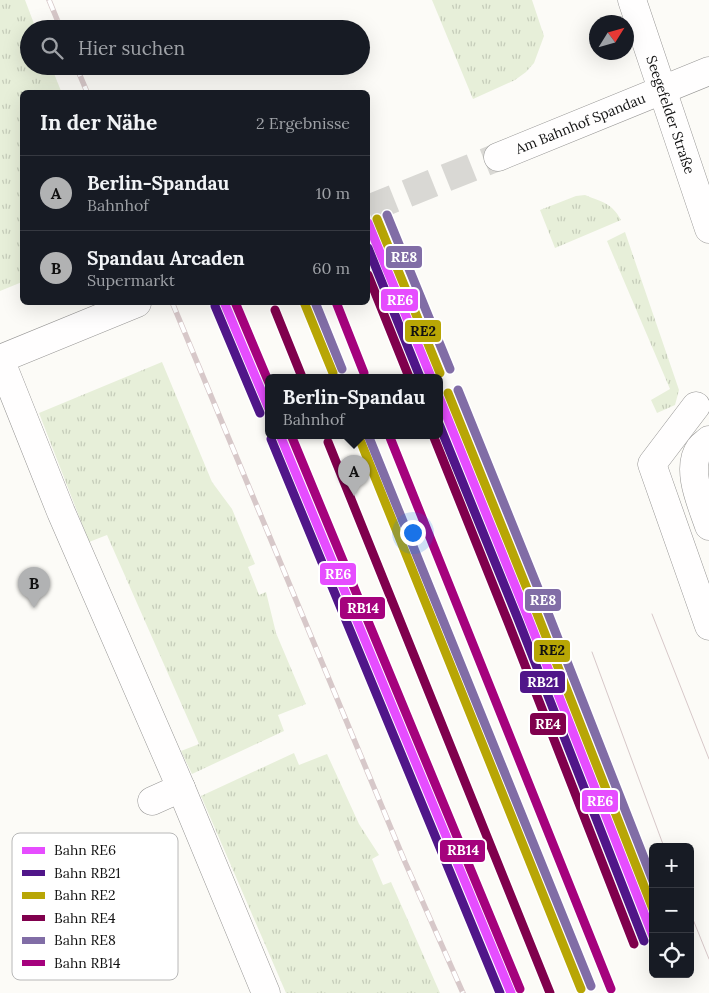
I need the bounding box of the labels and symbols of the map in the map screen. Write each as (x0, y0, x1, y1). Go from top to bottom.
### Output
north arrow (589, 15, 634, 60)
street label: Seegefelder Straße (642, 53, 699, 177)
street label: Am Bahnhof Spandau (512, 89, 648, 158)
line badge: RE8 (385, 245, 423, 269)
text: RE8 (391, 248, 417, 266)
line badge: RE6 (380, 288, 419, 312)
text: RE6 (387, 291, 413, 309)
line badge: RE2 (404, 319, 442, 343)
text: RE2 (410, 322, 436, 340)
pin: A (338, 455, 370, 496)
your location (400, 520, 426, 546)
line badge: RE6 (319, 562, 357, 586)
text: RE6 (325, 565, 351, 583)
pin: B (18, 567, 50, 608)
line badge: RE8 (524, 588, 562, 612)
text: RE8 (530, 591, 556, 609)
line badge: RB14 (339, 596, 386, 620)
text: RB14 (347, 599, 379, 617)
line badge: RE2 (533, 639, 571, 663)
text: RE2 (539, 641, 565, 659)
line badge: RB21 (519, 670, 566, 694)
text: RB21 (527, 673, 559, 691)
line badge: RE4 (529, 712, 567, 736)
text: RE4 (535, 715, 561, 733)
line badge: RE6 (581, 789, 619, 813)
text: RE6 (587, 792, 613, 810)
legend (12, 833, 178, 980)
line badge: RB14 (439, 839, 486, 863)
text: Bahn RE6 (54, 841, 116, 859)
text: RB14 (447, 841, 479, 859)
text: Bahn RB21 (54, 864, 121, 882)
text: Bahn RE2 (54, 886, 116, 904)
text: Bahn RE4 (54, 909, 116, 927)
text: Bahn RE8 (54, 931, 116, 949)
text: Bahn RB14 (54, 954, 121, 972)

